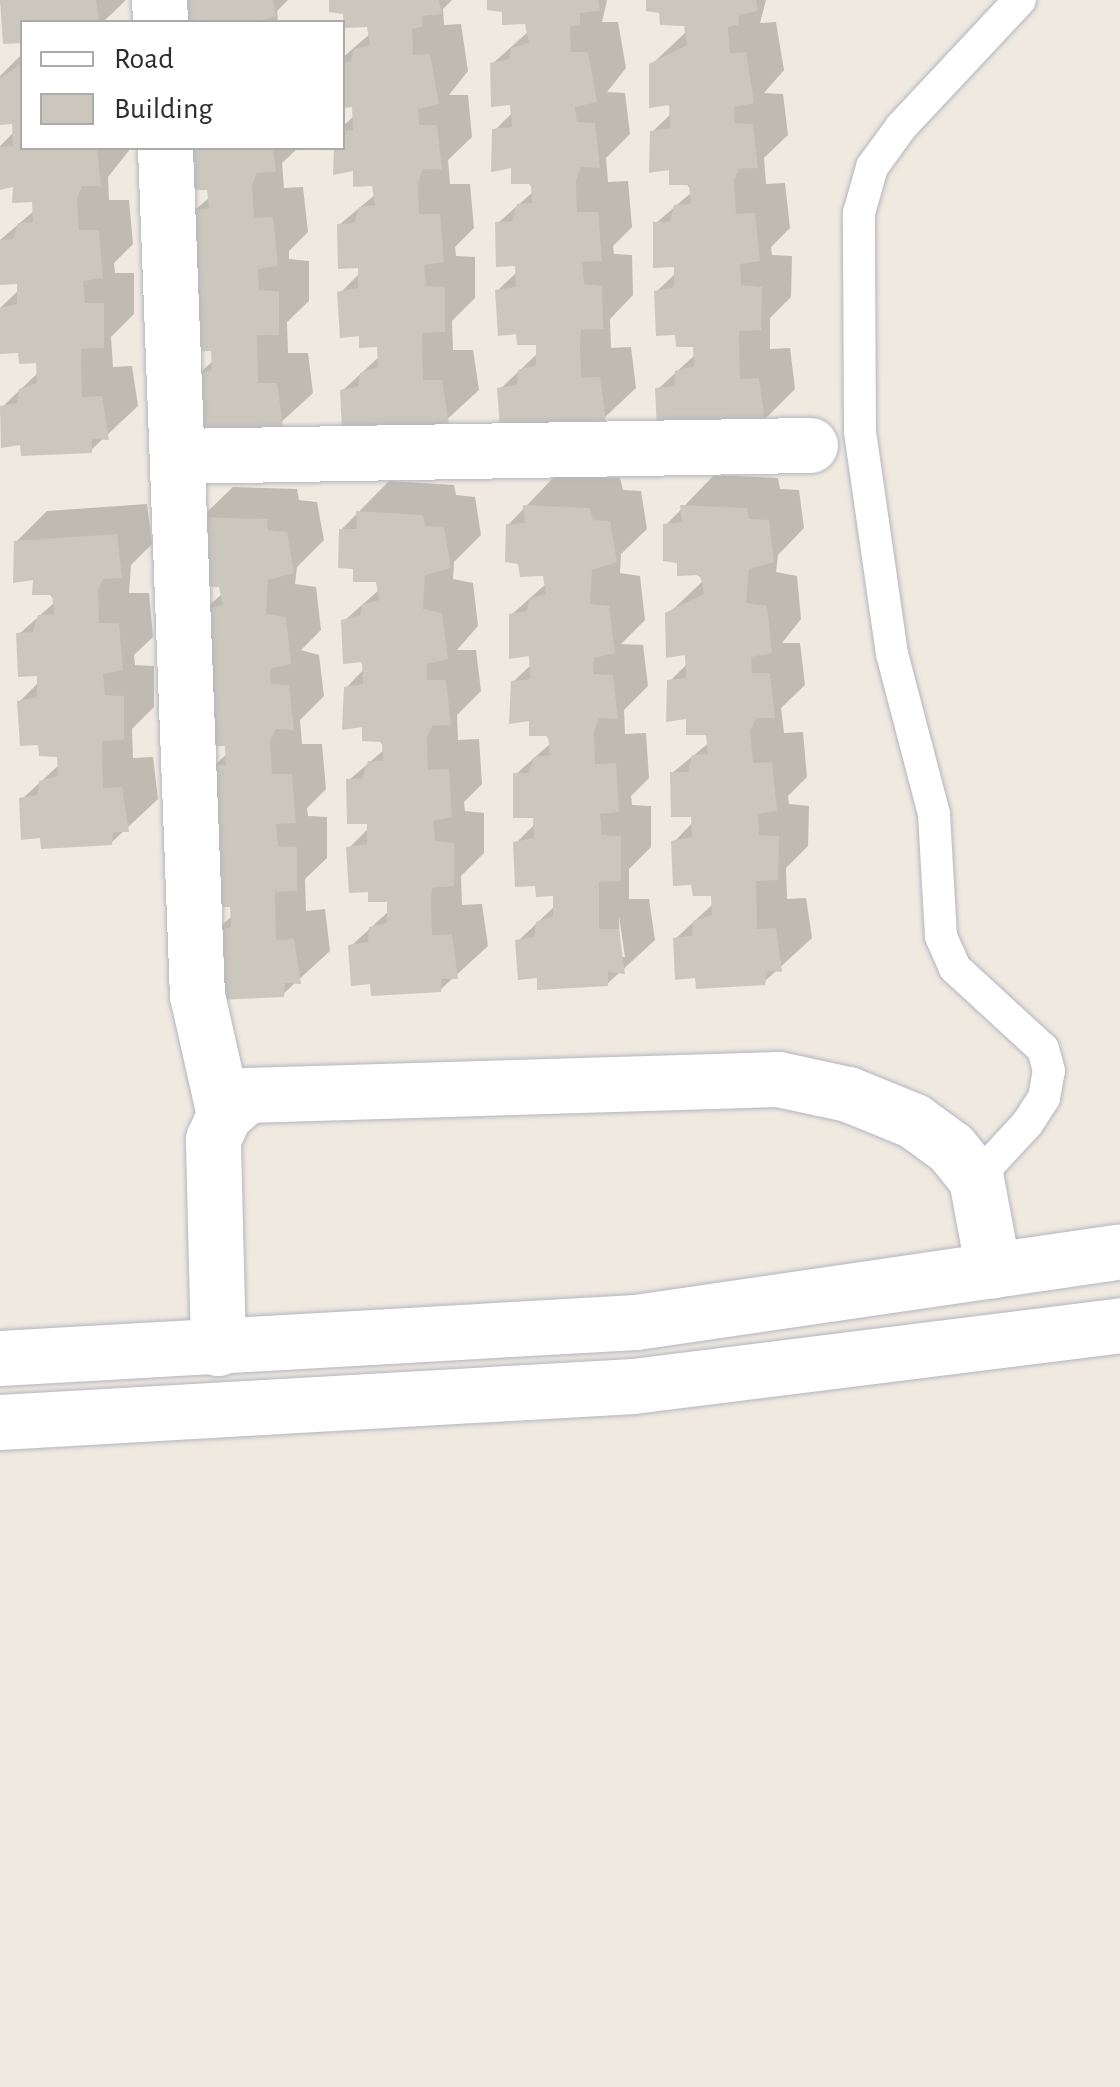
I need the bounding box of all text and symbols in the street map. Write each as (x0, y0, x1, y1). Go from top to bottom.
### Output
legend (20, 20, 345, 150)
text: Road (114, 44, 174, 74)
text: Building (114, 94, 213, 124)

